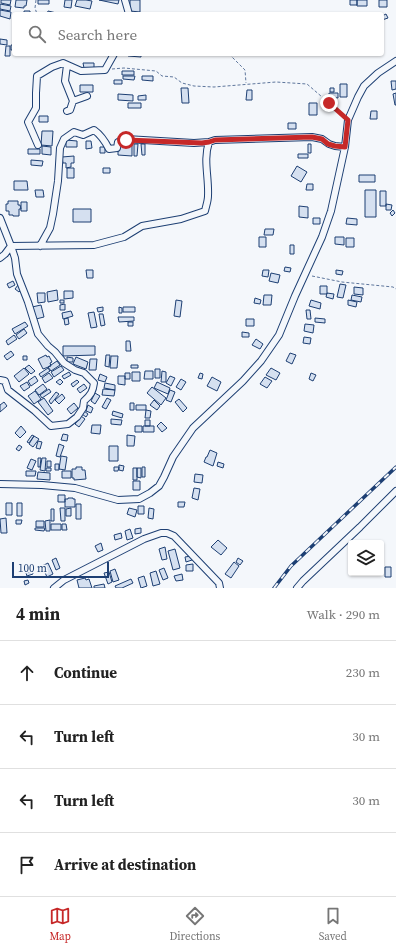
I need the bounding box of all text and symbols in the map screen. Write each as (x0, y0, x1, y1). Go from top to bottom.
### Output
search box (12, 12, 384, 56)
icon: search (26, 23, 48, 45)
text: Search here (58, 24, 137, 45)
route end (320, 94, 338, 112)
route start (117, 131, 135, 149)
map controls (348, 540, 384, 576)
button: layers (348, 540, 384, 576)
scale bar (12, 560, 109, 579)
text: 100 m (18, 561, 47, 576)
text: 4 min (16, 602, 60, 626)
text: Walk · 290 m (307, 606, 380, 623)
icon: ahead (16, 662, 38, 684)
text: Continue (54, 662, 117, 683)
text: 230 m (346, 664, 380, 681)
icon: left (16, 726, 38, 748)
text: Turn left (54, 726, 114, 747)
text: 30 m (352, 728, 380, 745)
icon: left (16, 790, 38, 812)
text: Turn left (54, 790, 114, 811)
text: 30 m (352, 792, 380, 809)
icon: arrive (16, 854, 38, 876)
text: Arrive at destination (54, 854, 196, 875)
tab: Map (49, 905, 71, 944)
tab: Directions (169, 905, 220, 944)
tab: Saved (319, 905, 347, 944)

